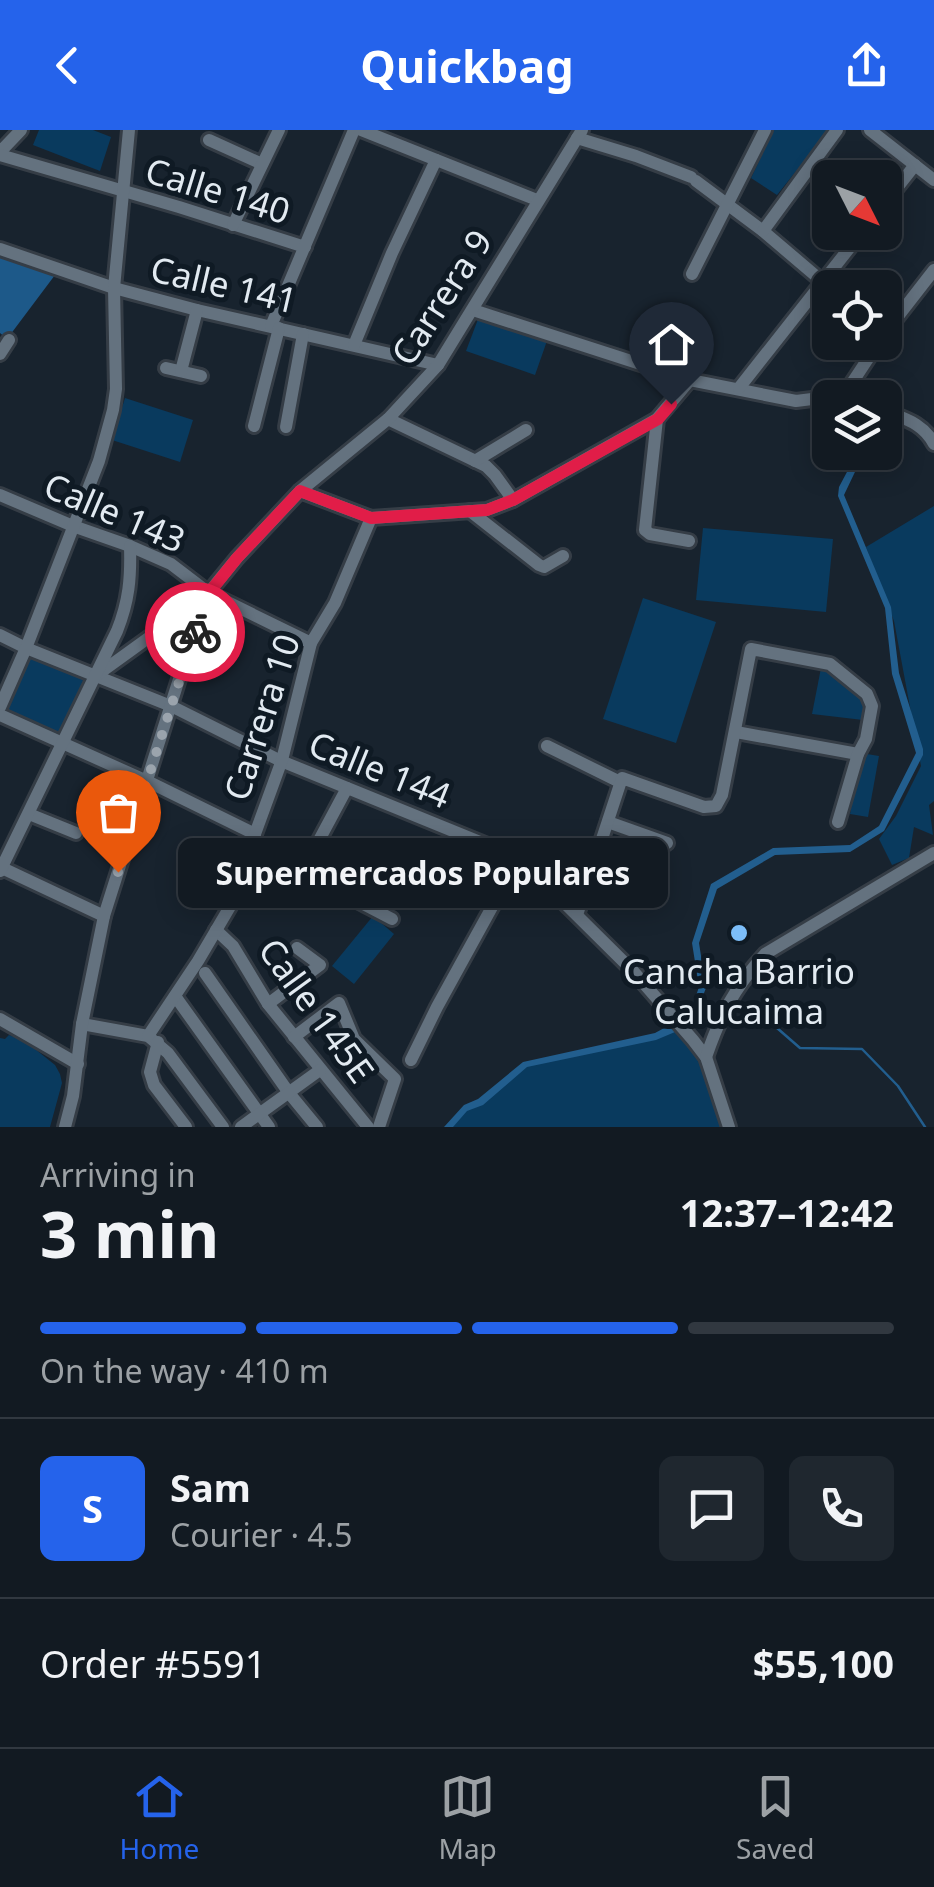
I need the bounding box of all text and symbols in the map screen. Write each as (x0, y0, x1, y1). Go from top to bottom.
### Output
text: Quickbag (360, 35, 574, 96)
icon: back (40, 38, 95, 93)
icon: share (839, 38, 894, 93)
street label: Calle 140 (140, 146, 296, 234)
north arrow (812, 160, 902, 250)
map controls (812, 160, 902, 470)
street label: Carrera 9 (380, 220, 502, 374)
street label: Calle 141 (146, 244, 302, 324)
button: locate (812, 270, 902, 360)
pin (629, 302, 714, 405)
icon: home (644, 317, 699, 372)
button: layers (812, 380, 902, 470)
street label: Calle 143 (37, 461, 193, 563)
courier (145, 582, 245, 682)
icon: bike (168, 605, 223, 660)
street label: Carrera 10 (212, 628, 310, 806)
street label: Calle 144 (302, 719, 458, 819)
pin (76, 770, 161, 873)
icon: bag (91, 785, 146, 840)
callout: Supermercados Populares (178, 837, 668, 907)
text: Supermercados Populares (216, 851, 630, 894)
marker: Cancha Barrio Calucaima (728, 922, 750, 944)
street label: Calle 145E (249, 928, 385, 1092)
place label: Cancha Barrio Calucaima (623, 947, 855, 1034)
text: Arriving in (40, 1153, 195, 1196)
text: 12:37–12:42 (680, 1186, 894, 1238)
text: 3 min (40, 1189, 219, 1277)
text: On the way · 410 m (40, 1349, 329, 1392)
button: chat (659, 1456, 764, 1561)
button: phone (789, 1456, 894, 1561)
text: Sam (170, 1461, 251, 1513)
text: S (82, 1482, 103, 1534)
text: Courier · 4.5 (170, 1513, 353, 1556)
text: Order #5591 (40, 1637, 266, 1689)
text: $55,100 (753, 1637, 894, 1689)
tab: Home (120, 1769, 199, 1867)
tab: Map (439, 1769, 497, 1867)
tab: Saved (736, 1769, 814, 1867)

